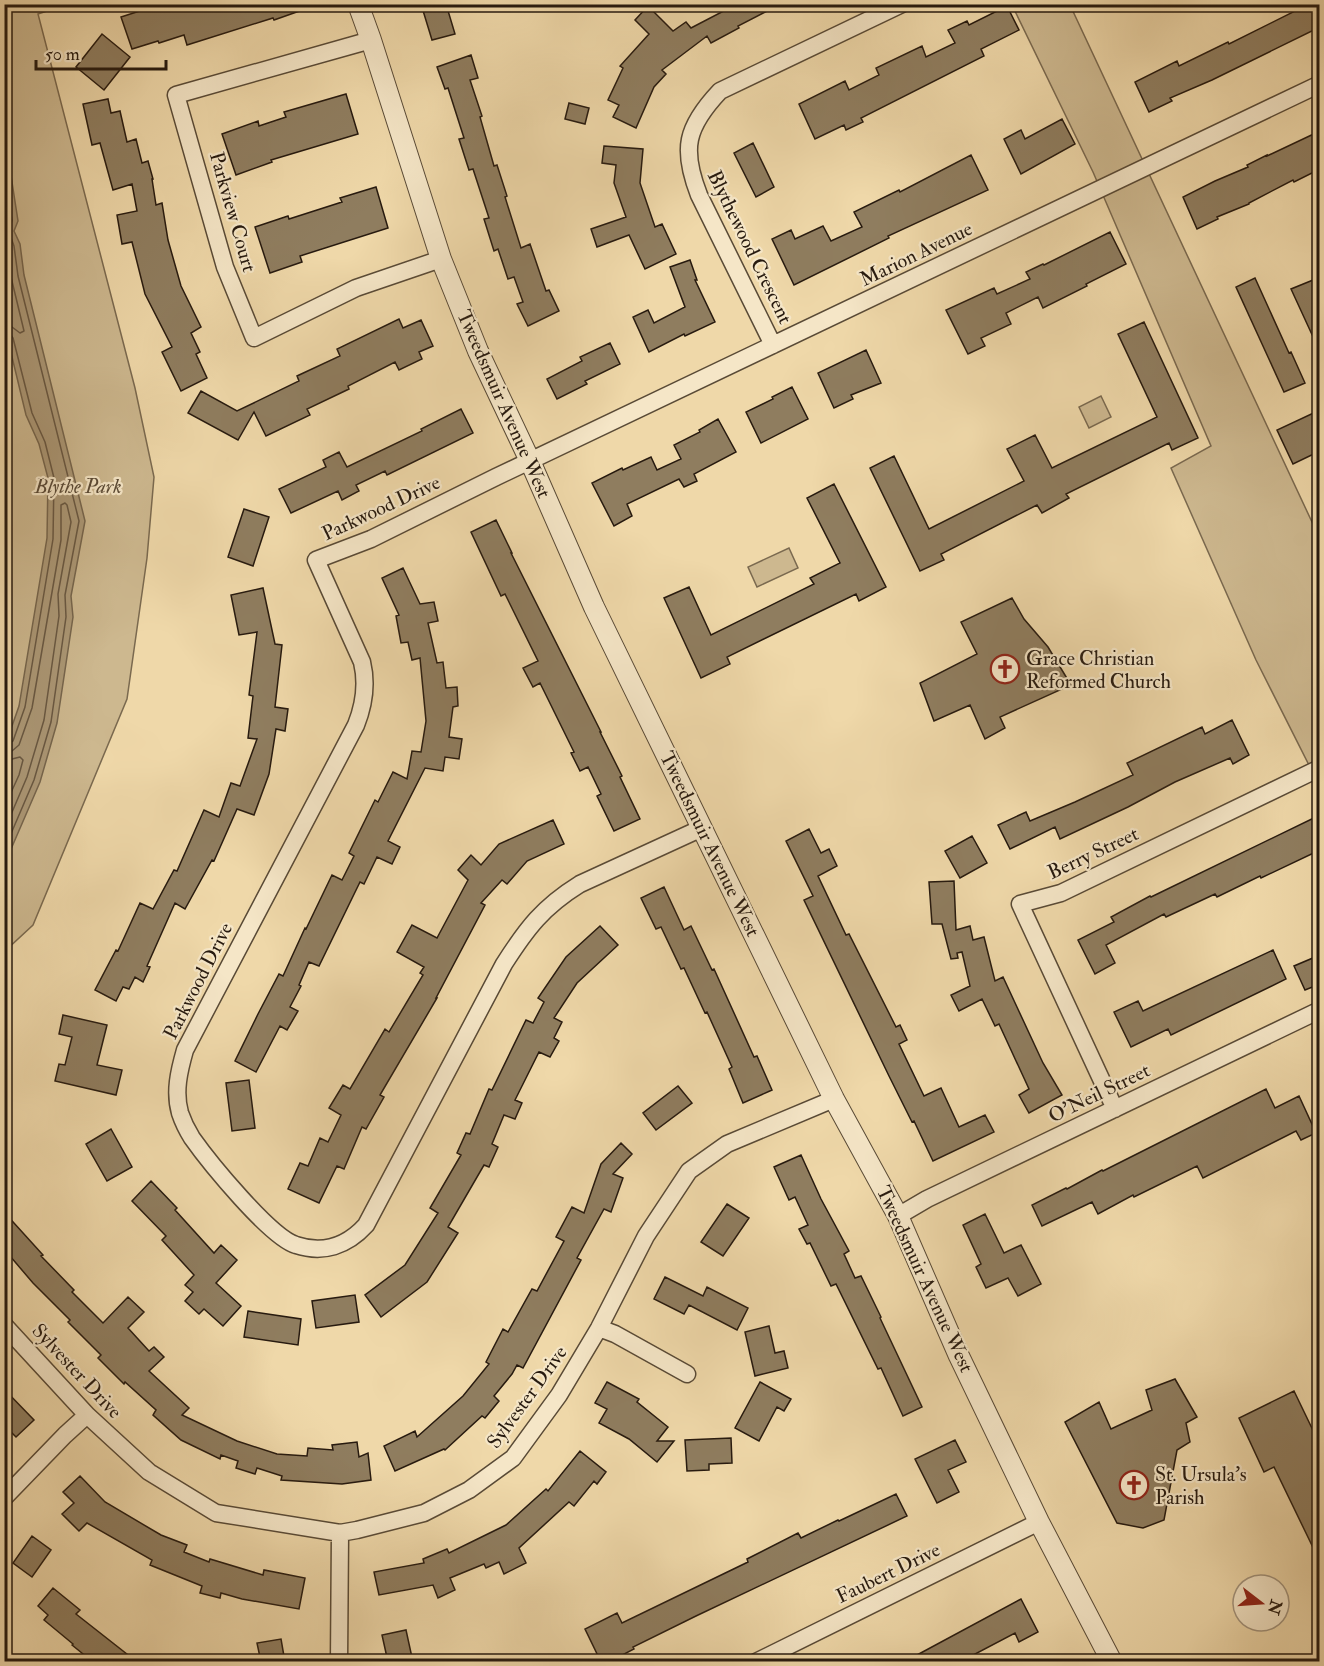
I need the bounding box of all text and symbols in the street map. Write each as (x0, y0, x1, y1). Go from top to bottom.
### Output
scale bar (36, 33, 166, 71)
text: 50 m (45, 43, 80, 66)
street label: Parkview Court (204, 149, 262, 275)
street label: Blythewood Crescent (702, 166, 798, 328)
street label: Marion Avenue (856, 216, 976, 292)
street label: Tweedsmuir Avenue West (451, 306, 557, 502)
street label: Parkwood Drive (318, 470, 444, 546)
park label: Blythe Park (33, 474, 122, 499)
place label: Grace Christian Reformed Church (1026, 646, 1172, 694)
church icon: Grace Christian Reformed Church (989, 653, 1021, 685)
street label: Tweedsmuir Avenue West (654, 747, 766, 941)
street label: Berry Street (1043, 821, 1143, 885)
street label: Parkwood Drive (158, 919, 238, 1043)
street label: O'Neil Street (1044, 1057, 1154, 1128)
street label: Tweedsmuir Avenue West (871, 1182, 979, 1377)
street label: Sylvester Drive (27, 1318, 127, 1424)
street label: Sylvester Drive (481, 1341, 573, 1453)
place label: St. Ursula's Parish (1155, 1462, 1247, 1510)
church icon: St. Ursula's Parish (1118, 1469, 1150, 1501)
street label: Faubert Drive (832, 1537, 944, 1609)
north arrow (1231, 1573, 1291, 1633)
text: N (1263, 1596, 1286, 1618)

